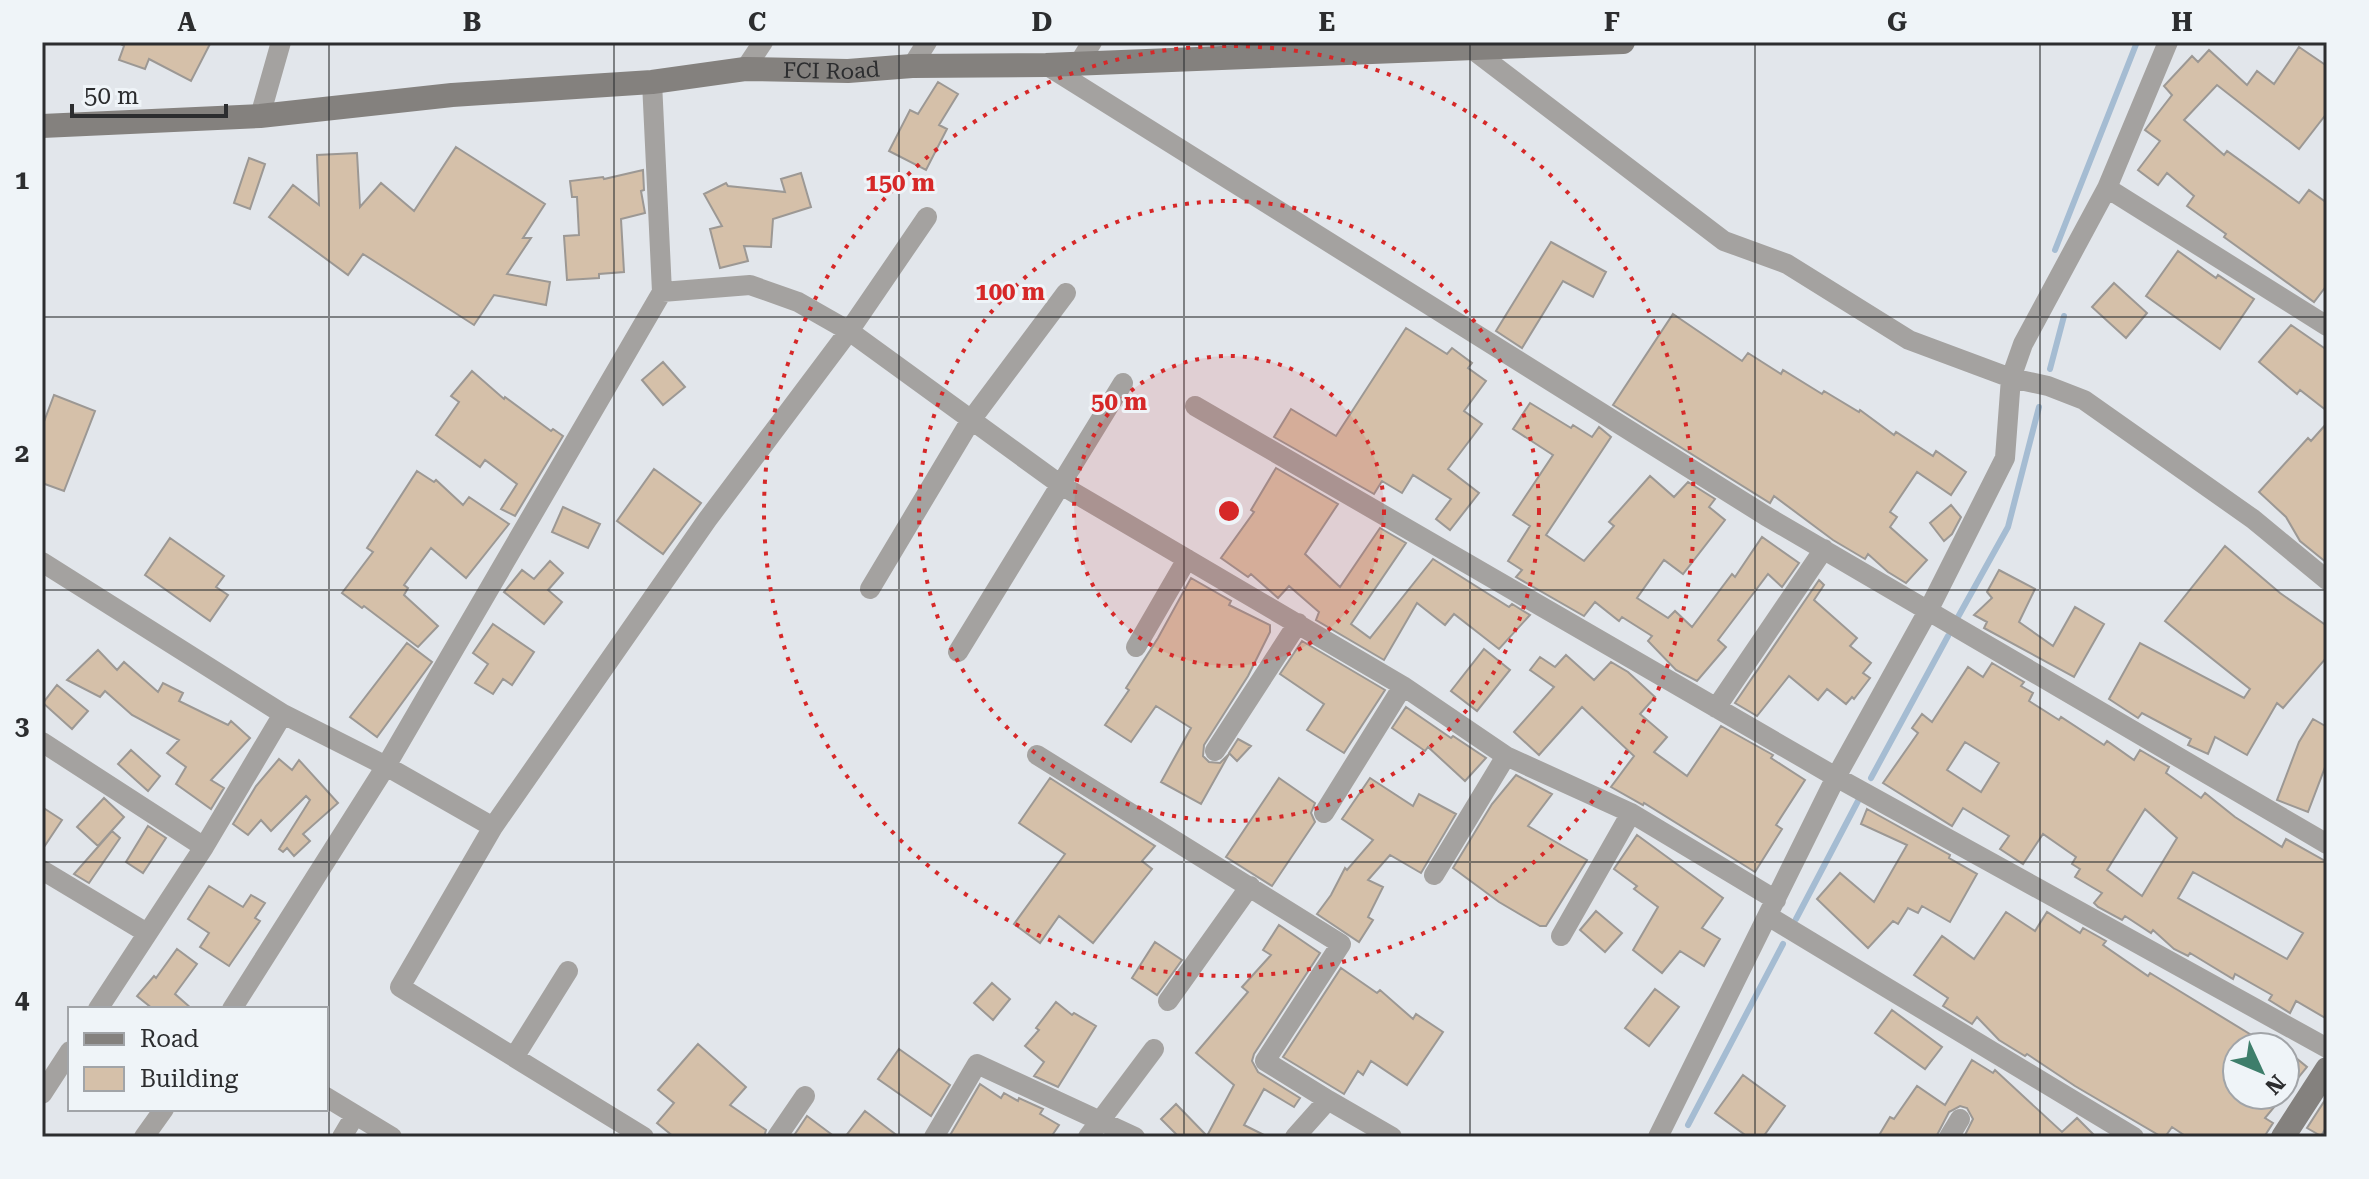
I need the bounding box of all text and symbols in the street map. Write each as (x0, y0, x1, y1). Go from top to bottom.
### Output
text: A (178, 7, 197, 37)
text: B (463, 7, 481, 37)
text: C (748, 7, 766, 37)
text: D (1032, 7, 1052, 37)
text: E (1319, 7, 1335, 37)
text: F (1604, 7, 1620, 37)
text: G (1887, 7, 1907, 37)
text: H (2171, 7, 2193, 37)
street label: FCI Road (783, 56, 881, 84)
scale bar (72, 68, 226, 118)
text: 50 m (84, 82, 139, 110)
text: 1 (15, 165, 29, 195)
text: 150 m (865, 169, 935, 197)
text: 100 m (975, 278, 1045, 306)
text: 50 m (1091, 388, 1147, 416)
text: 2 (15, 438, 29, 468)
centre of rings (1215, 497, 1243, 525)
text: 3 (15, 711, 29, 741)
text: 4 (15, 984, 30, 1014)
legend (68, 1007, 328, 1111)
text: Road (140, 1025, 199, 1053)
north arrow (2221, 1031, 2301, 1111)
text: Building (140, 1065, 238, 1093)
text: N (2260, 1070, 2290, 1099)

